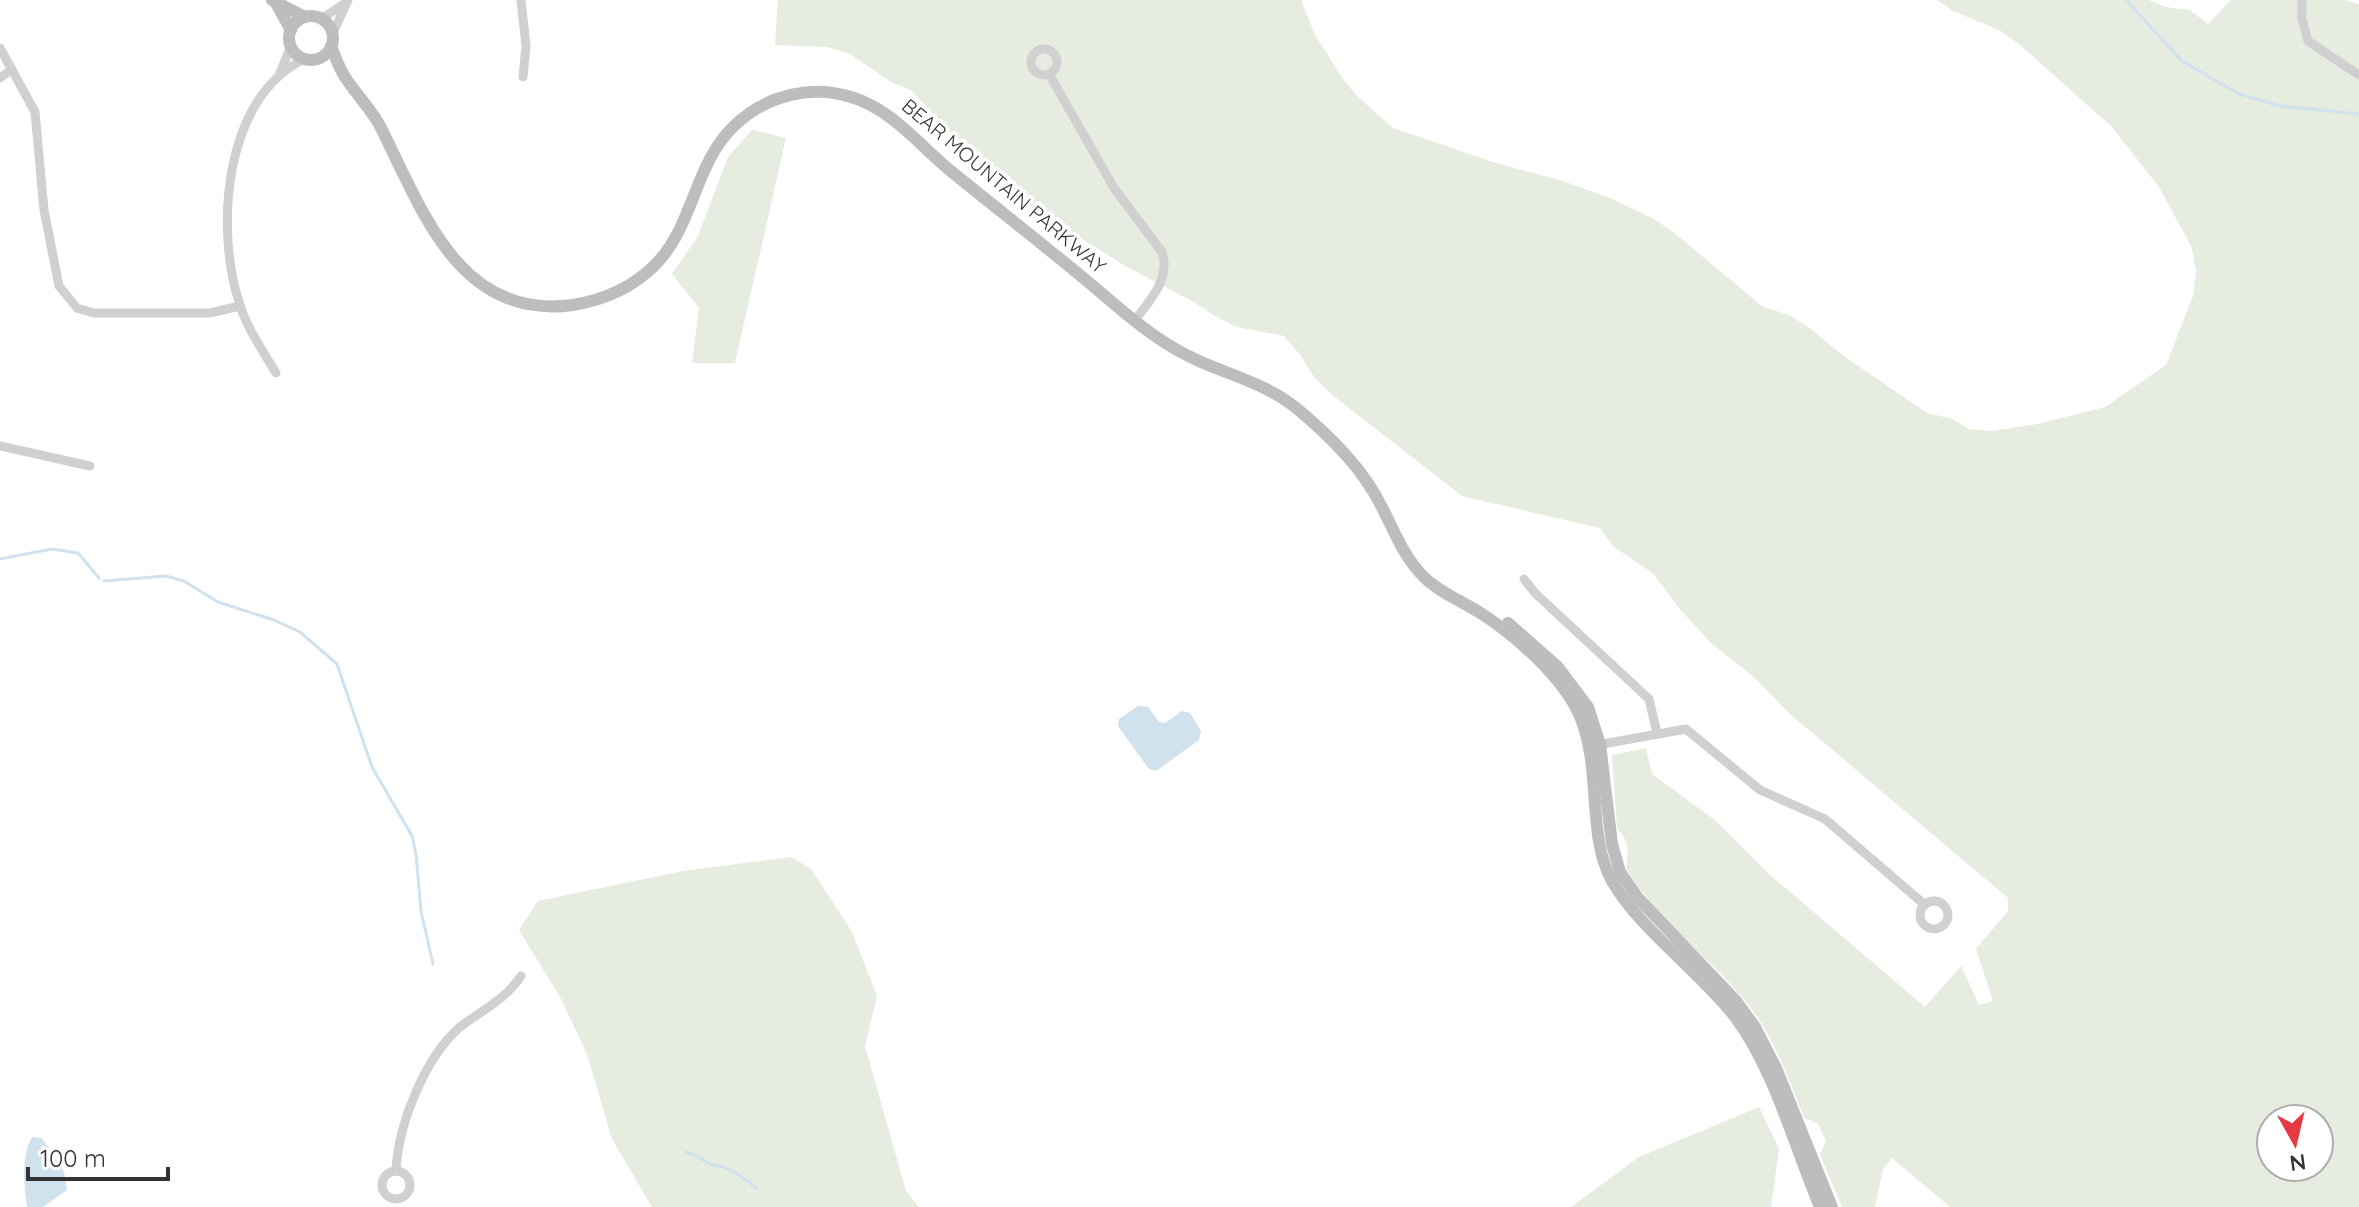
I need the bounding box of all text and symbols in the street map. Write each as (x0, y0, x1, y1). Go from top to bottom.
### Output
street label: BEAR MOUNTAIN PARKWAY (897, 93, 1112, 278)
north arrow (2255, 1103, 2335, 1183)
scale bar (28, 1131, 168, 1181)
text: 100 m (40, 1143, 106, 1173)
text: N (2288, 1148, 2308, 1178)

